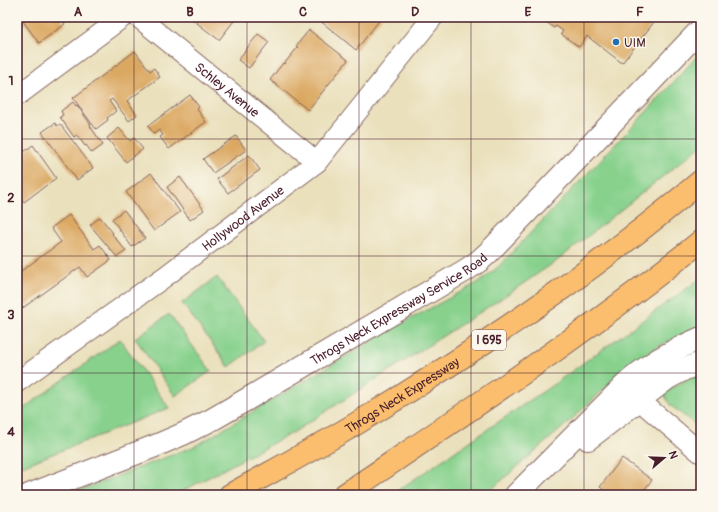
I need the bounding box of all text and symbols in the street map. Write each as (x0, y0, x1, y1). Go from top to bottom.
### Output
text: A (74, 4, 83, 20)
text: B (186, 4, 194, 20)
text: C (299, 4, 307, 20)
text: D (411, 4, 419, 20)
text: E (525, 4, 532, 20)
text: F (636, 4, 644, 20)
place label: UIM (624, 35, 646, 51)
marker: UIM (611, 37, 621, 47)
street label: Schley Avenue (191, 59, 263, 121)
text: 1 (8, 73, 14, 89)
street label: Hollywood Avenue (199, 182, 288, 255)
text: 2 (7, 190, 15, 206)
street label: Throgs Neck Expressway Service Road (308, 250, 491, 369)
text: 3 (7, 307, 15, 323)
road number: I 695 (472, 330, 506, 350)
street label: Throgs Neck Expressway (342, 354, 463, 437)
text: 4 (7, 424, 15, 440)
north arrow (644, 438, 684, 478)
text: N (666, 449, 681, 461)

